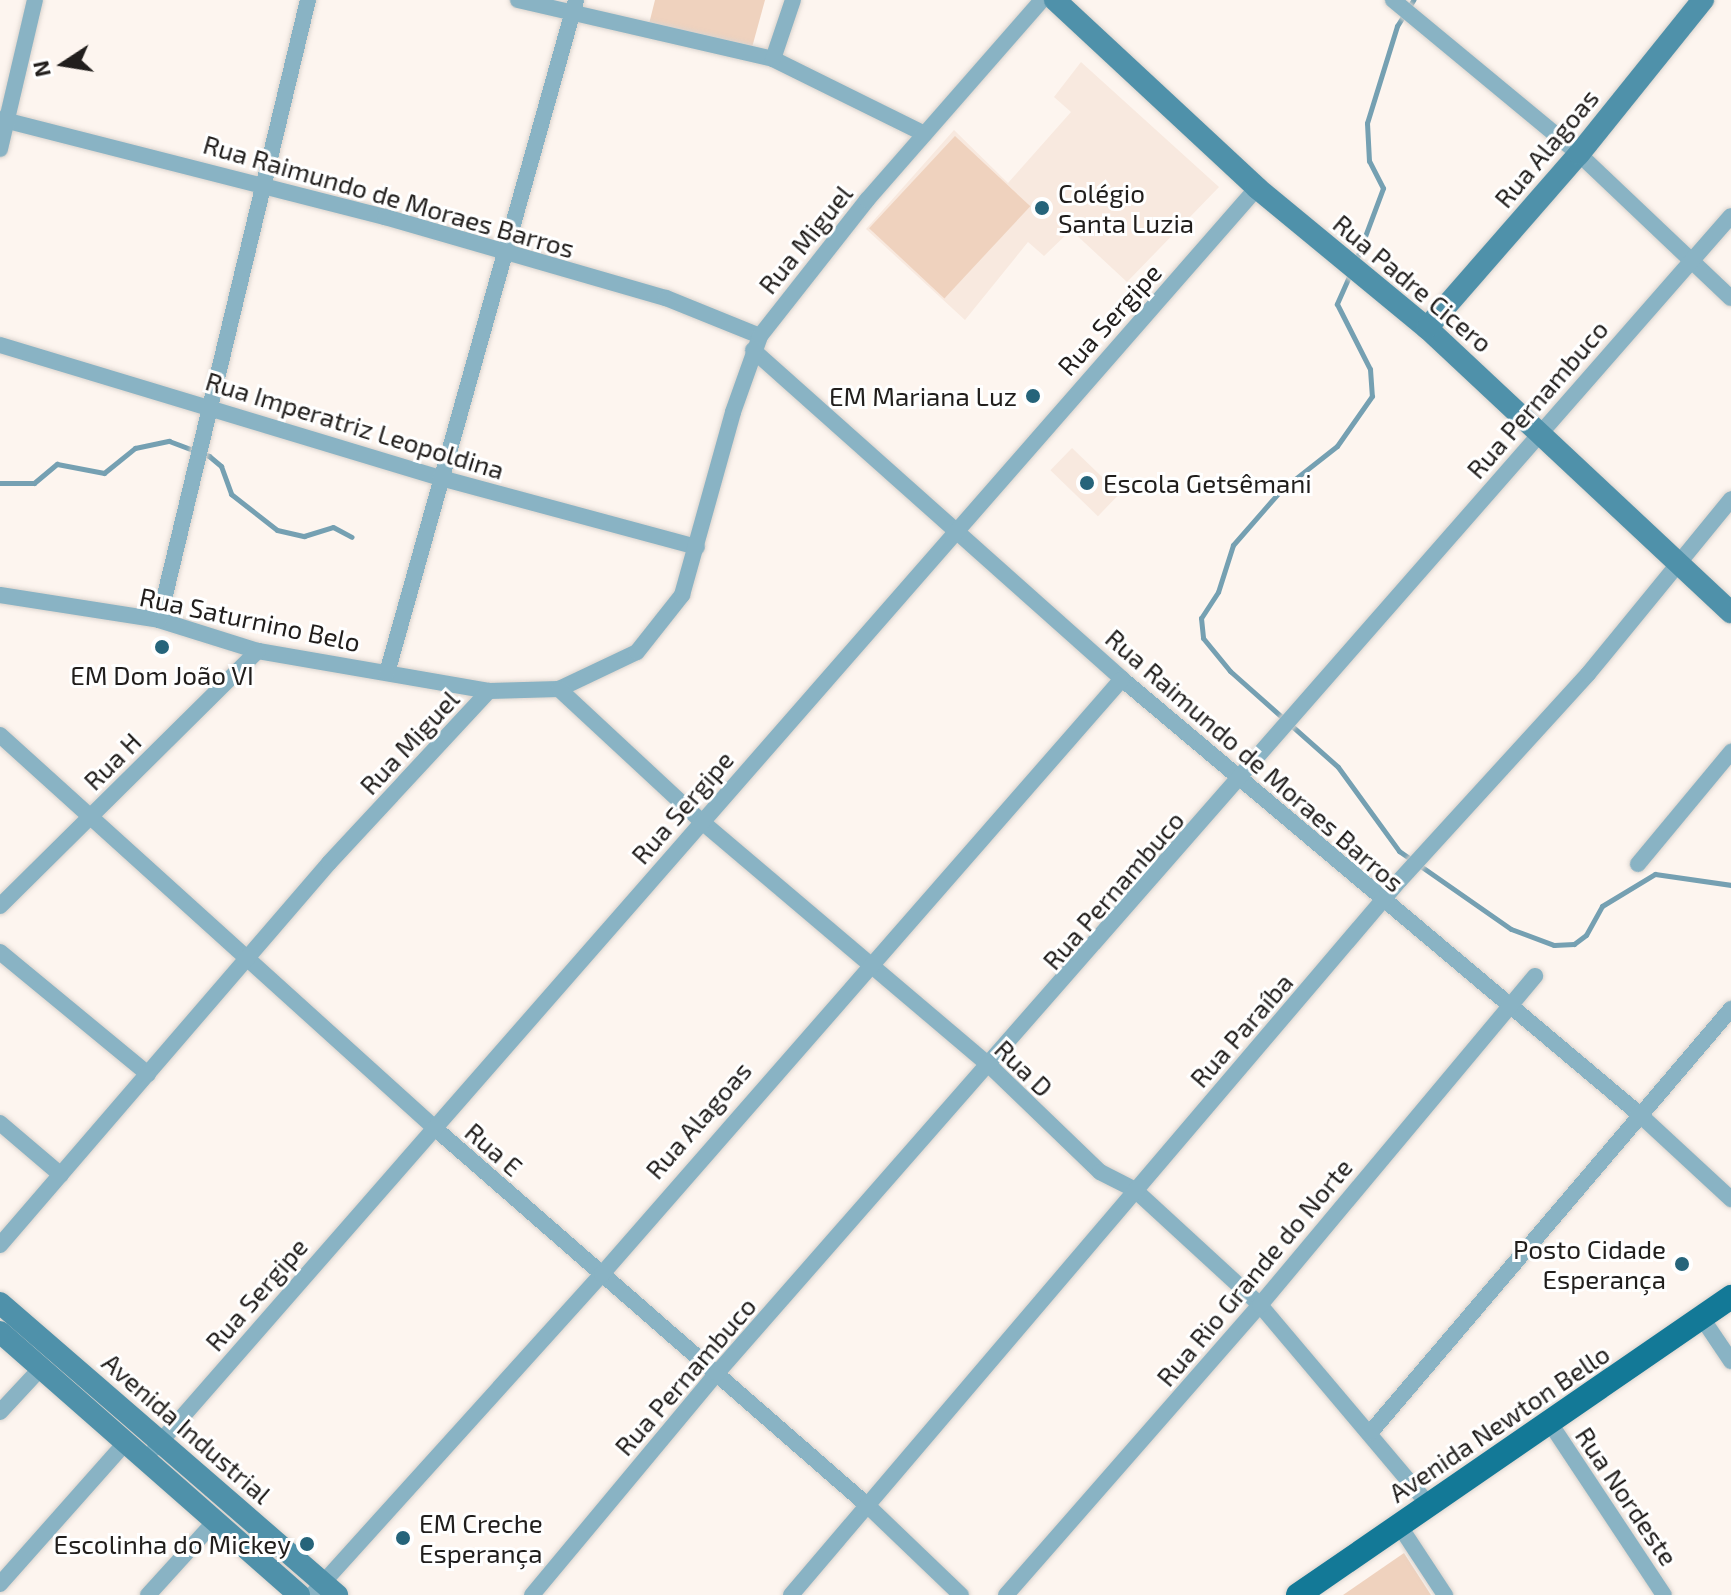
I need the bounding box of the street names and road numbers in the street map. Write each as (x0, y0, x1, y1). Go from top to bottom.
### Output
street label: Rua Alagoas (1487, 82, 1605, 214)
street label: Rua Raimundo de Moraes Barros (200, 128, 578, 264)
street label: Rua Miguel (752, 178, 858, 300)
street label: Rua Padre Cicero (1327, 207, 1499, 359)
street label: Rua Sergipe (1051, 257, 1167, 381)
street label: Rua Pernambuco (1460, 313, 1614, 485)
street label: Rua Imperatriz Leopoldina (202, 365, 508, 485)
street label: Rua Saturnino Belo (137, 580, 363, 658)
street label: Rua Raimundo de Moraes Barros (1100, 622, 1410, 898)
street label: Rua Miguel (353, 683, 465, 801)
street label: Rua H (77, 726, 147, 796)
street label: Rua Sergipe (624, 744, 740, 870)
street label: Rua Pernambuco (1036, 804, 1190, 976)
street label: Rua Paraíba (1183, 967, 1299, 1093)
street label: Rua D (989, 1033, 1059, 1103)
street label: Rua Alagoas (638, 1055, 758, 1185)
street label: Rua E (459, 1116, 529, 1182)
street label: Rua Rio Grande do Norte (1150, 1152, 1358, 1392)
street label: Rua Sergipe (198, 1231, 314, 1357)
street label: Rua Pernambuco (608, 1290, 762, 1462)
street label: Avenida Newton Bello (1383, 1338, 1615, 1508)
street label: Avenida Industrial (96, 1346, 278, 1510)
street label: Rua Nordeste (1569, 1421, 1685, 1571)

